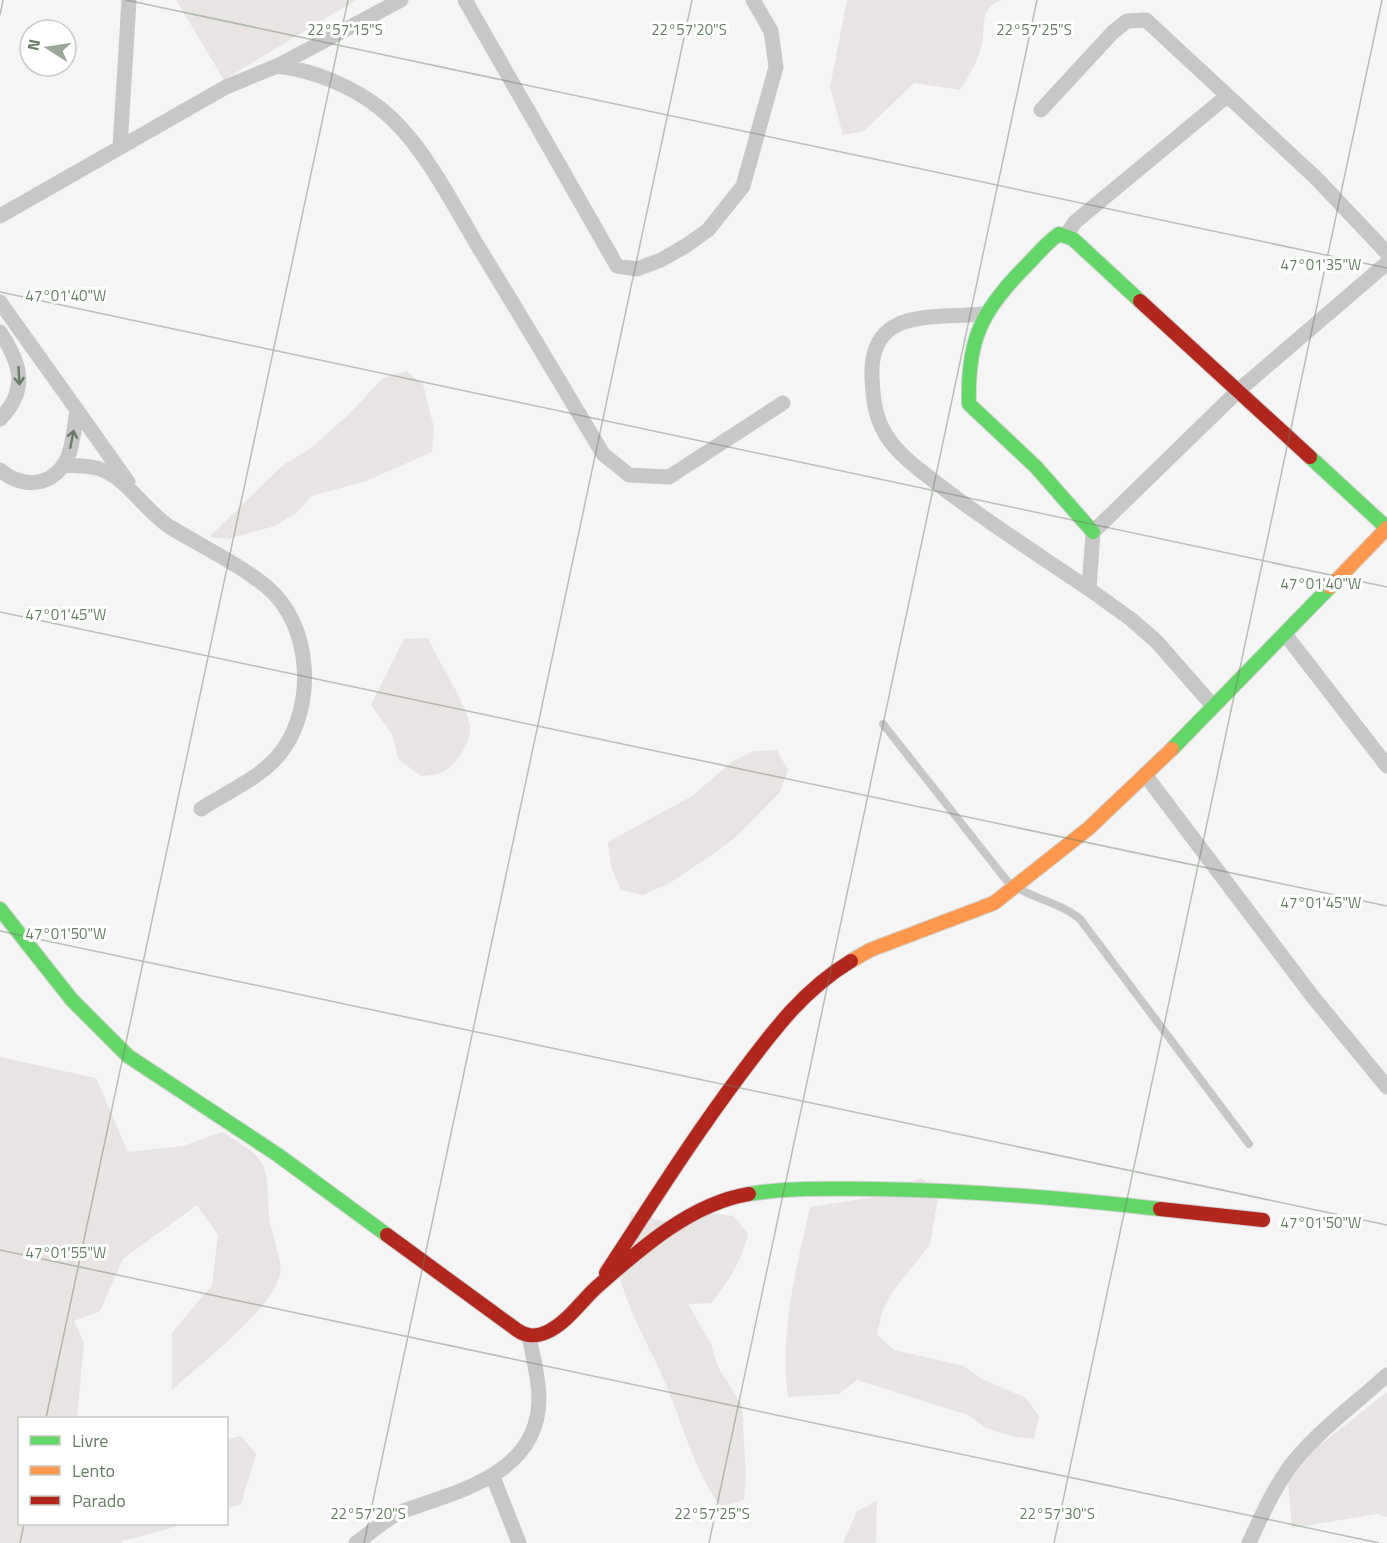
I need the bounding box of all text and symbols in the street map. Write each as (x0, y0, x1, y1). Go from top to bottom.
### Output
north arrow (18, 18, 78, 78)
text: 22°57'15"S (307, 18, 383, 41)
text: 22°57'20"S (651, 18, 727, 41)
text: 22°57'25"S (996, 18, 1072, 41)
text: N (20, 37, 46, 53)
text: 47°01'35"W (1281, 253, 1361, 276)
text: 47°01'40"W (26, 284, 106, 307)
one-way arrow (13, 366, 24, 386)
one-way arrow (67, 430, 78, 449)
text: 47°01'40"W (1281, 572, 1361, 595)
text: 47°01'45"W (26, 603, 106, 626)
text: 47°01'45"W (1281, 891, 1361, 914)
text: 47°01'50"W (26, 922, 106, 945)
text: 47°01'50"W (1281, 1211, 1361, 1234)
text: 47°01'55"W (26, 1241, 106, 1264)
legend (18, 1417, 228, 1525)
text: Livre (72, 1427, 108, 1454)
text: Lento (72, 1457, 115, 1484)
text: Parado (72, 1487, 126, 1514)
text: 22°57'20"S (330, 1502, 406, 1525)
text: 22°57'25"S (674, 1502, 750, 1525)
text: 22°57'30"S (1019, 1502, 1095, 1525)

